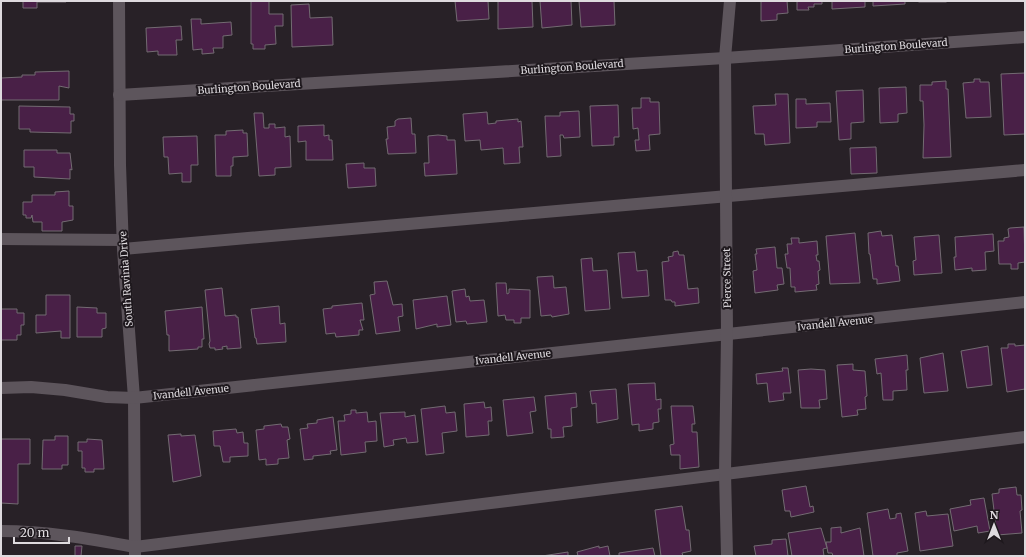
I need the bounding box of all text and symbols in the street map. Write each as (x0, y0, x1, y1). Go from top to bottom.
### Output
street label: Burlington Boulevard (844, 36, 948, 56)
street label: Burlington Boulevard (520, 57, 624, 77)
street label: Burlington Boulevard (197, 77, 301, 97)
street label: South Ravinia Drive (116, 231, 136, 327)
street label: Pierce Street (720, 248, 734, 308)
street label: Ivandell Avenue (797, 313, 873, 333)
street label: Ivandell Avenue (475, 347, 551, 367)
street label: Ivandell Avenue (153, 382, 229, 402)
north arrow (974, 505, 1014, 545)
text: N (990, 508, 999, 522)
scale bar (14, 519, 69, 545)
text: 20 m (20, 525, 49, 540)

